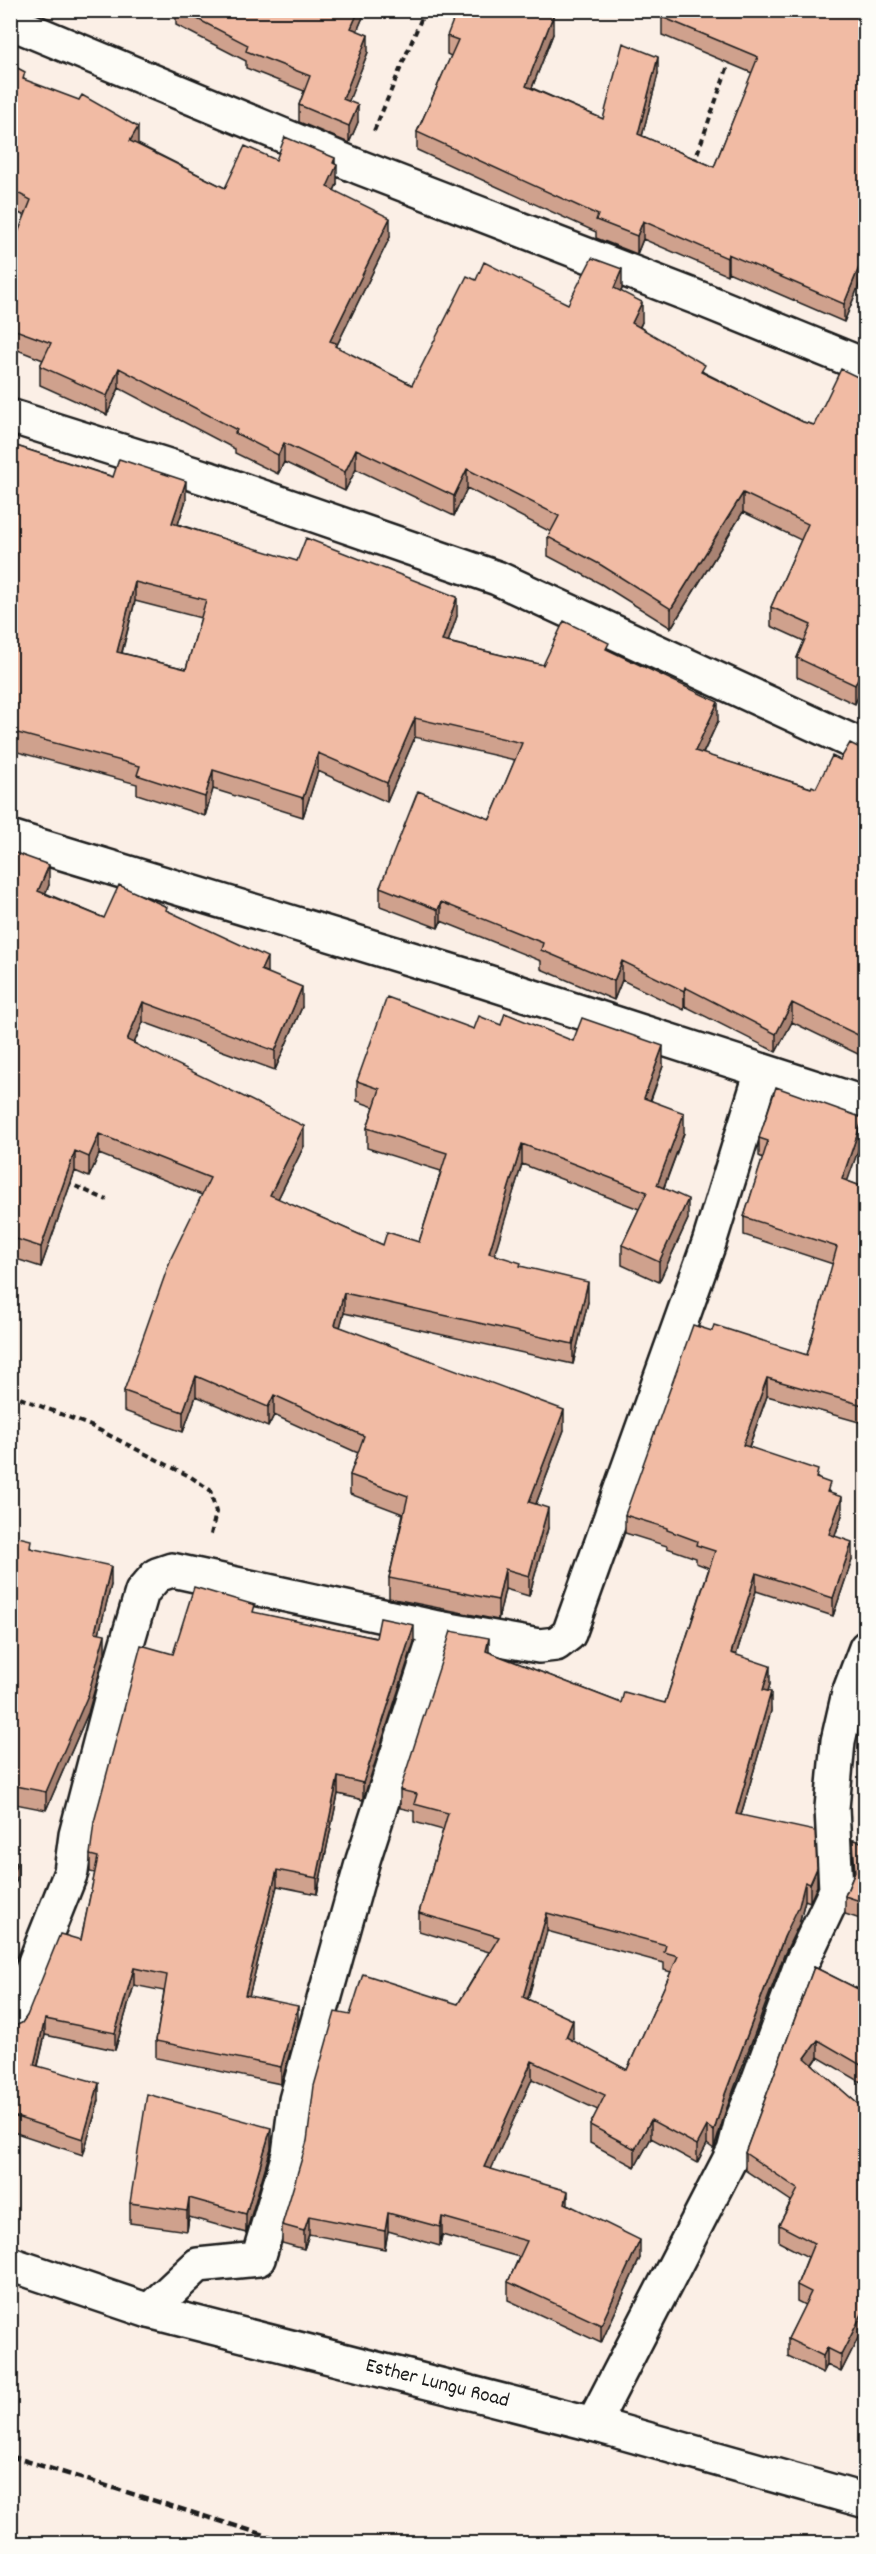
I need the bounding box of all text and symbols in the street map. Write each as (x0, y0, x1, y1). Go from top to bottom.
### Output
street label: Esther Lungu Road (362, 2352, 512, 2417)

